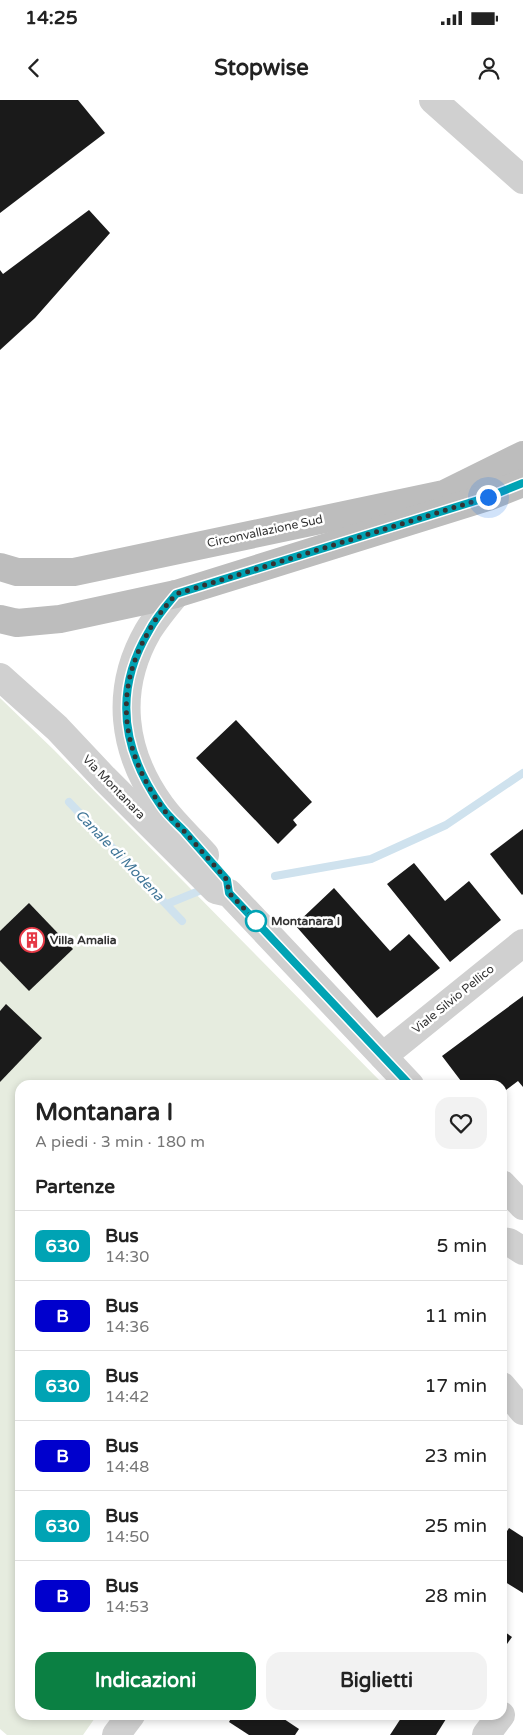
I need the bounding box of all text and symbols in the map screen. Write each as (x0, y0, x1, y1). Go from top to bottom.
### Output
text: 14:25 (25, 7, 78, 29)
icon: back (20, 54, 48, 82)
icon: person (475, 54, 503, 82)
text: Stopwise (214, 55, 309, 81)
your location (476, 485, 501, 510)
street label: Circonvallazione Sud (206, 512, 324, 550)
street label: Via Montanara (80, 752, 148, 822)
water label: Canale di Modena (72, 806, 168, 905)
marker: Montanara I (245, 910, 267, 932)
place label: Montanara I (271, 914, 340, 928)
building icon: Villa Amalia (19, 927, 45, 953)
place label: Villa Amalia (50, 933, 117, 947)
street label: Viale Silvio Pellico (409, 962, 497, 1036)
button: heart (435, 1097, 487, 1149)
text: Montanara I (35, 1098, 173, 1127)
text: A piedi · 3 min · 180 m (35, 1132, 205, 1152)
text: Partenze (35, 1176, 115, 1198)
text: Bus (105, 1225, 139, 1247)
text: 630 (46, 1235, 79, 1257)
text: 5 min (436, 1235, 487, 1257)
text: 14:30 (105, 1247, 149, 1267)
text: Bus (105, 1295, 139, 1317)
text: B (56, 1305, 69, 1327)
text: 11 min (424, 1305, 487, 1327)
text: 14:36 (105, 1317, 149, 1337)
text: Bus (105, 1365, 139, 1387)
text: 630 (46, 1375, 79, 1397)
text: 17 min (424, 1375, 487, 1397)
text: 14:42 (105, 1387, 149, 1407)
text: Bus (105, 1435, 139, 1457)
text: B (56, 1445, 69, 1467)
text: 23 min (424, 1445, 487, 1467)
text: 14:48 (105, 1457, 149, 1477)
text: Bus (105, 1505, 139, 1527)
text: 630 (46, 1515, 79, 1537)
text: 25 min (424, 1515, 487, 1537)
text: 14:50 (105, 1527, 149, 1547)
text: Bus (105, 1575, 139, 1597)
text: B (56, 1585, 69, 1607)
text: 28 min (424, 1585, 487, 1607)
text: 14:53 (105, 1597, 149, 1617)
button: Indicazioni (35, 1652, 256, 1710)
button: Biglietti (266, 1652, 487, 1710)

